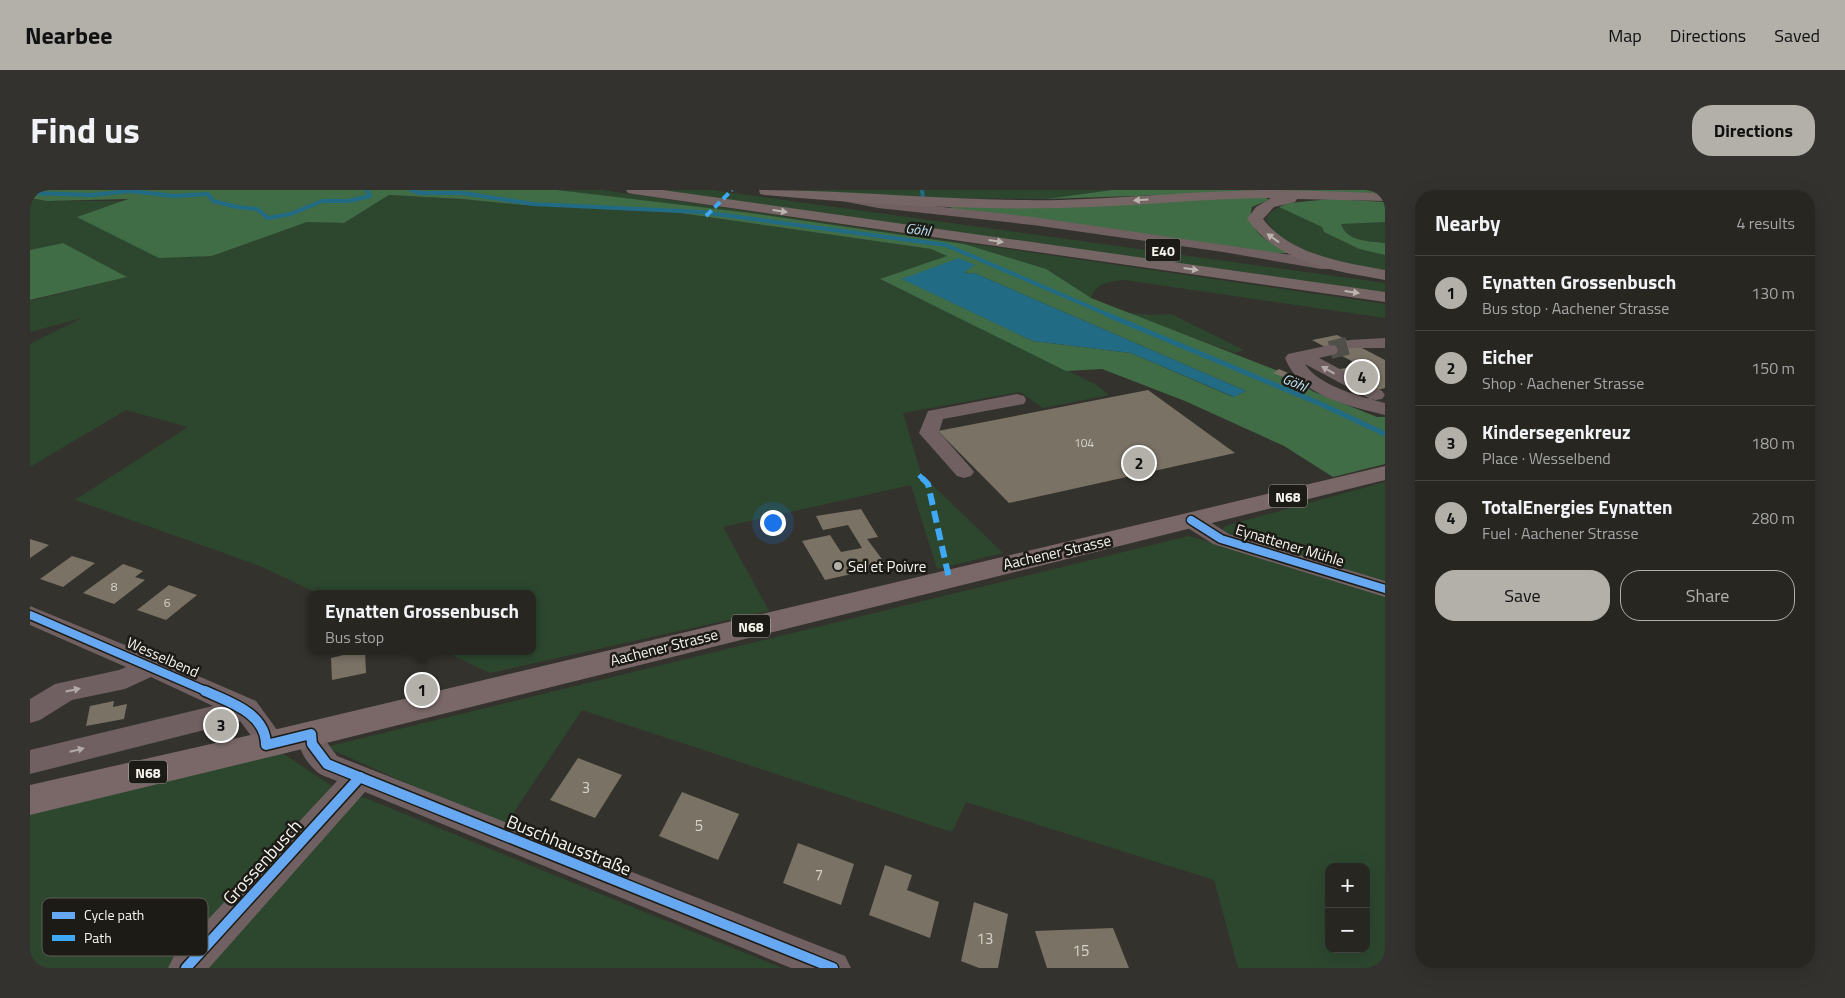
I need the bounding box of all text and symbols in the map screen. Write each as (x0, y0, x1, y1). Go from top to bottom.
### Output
text: Nearbee (25, 17, 112, 53)
text: Map (1608, 22, 1642, 49)
text: Directions (1670, 22, 1746, 49)
text: Saved (1774, 22, 1820, 49)
text: Find us (30, 103, 140, 157)
button: Directions (1692, 105, 1815, 156)
one-way arrow (1132, 196, 1148, 204)
one-way arrow (772, 207, 788, 215)
text: Nearby (1435, 207, 1500, 239)
text: 4 results (1736, 211, 1795, 235)
water label: Göhl (904, 217, 934, 241)
one-way arrow (1267, 233, 1280, 244)
one-way arrow (988, 238, 1004, 246)
road number: E40 (1146, 238, 1180, 262)
one-way arrow (1184, 265, 1200, 273)
text: Eynatten Grossenbusch (1482, 267, 1676, 296)
text: 1 (1447, 281, 1455, 305)
text: 130 m (1751, 281, 1795, 305)
one-way arrow (1345, 288, 1361, 296)
text: Bus stop · Aachener Strasse (1482, 296, 1669, 320)
text: Eicher (1482, 342, 1533, 371)
text: 2 (1447, 356, 1455, 380)
text: 150 m (1751, 356, 1795, 380)
pin: 4 (1346, 358, 1378, 396)
one-way arrow (1321, 366, 1335, 374)
water label: Göhl (1279, 367, 1312, 397)
text: Shop · Aachener Strasse (1482, 371, 1644, 395)
text: Kindersegenkreuz (1482, 417, 1631, 446)
text: 3 (1447, 431, 1455, 455)
text: 180 m (1751, 431, 1795, 455)
house number: 104 (1074, 433, 1094, 452)
pin: 2 (1123, 444, 1155, 482)
text: Place · Wesselbend (1482, 446, 1611, 470)
road number: N68 (1269, 484, 1307, 508)
text: TotalEnergies Eynatten (1482, 492, 1673, 521)
text: 4 (1447, 506, 1455, 530)
text: 280 m (1751, 506, 1795, 530)
your location (760, 510, 786, 536)
street label: Eynattener Mühle (1233, 518, 1347, 572)
text: Fuel · Aachener Strasse (1482, 521, 1639, 545)
street label: Aachener Strasse (1001, 528, 1113, 576)
place label: Sel et Poivre (848, 555, 926, 578)
marker: Sel et Poivre (832, 560, 844, 572)
button: Save (1435, 570, 1610, 621)
button: Share (1620, 570, 1795, 621)
house number: 8 (111, 577, 118, 596)
popup (308, 590, 536, 655)
house number: 6 (164, 593, 171, 612)
text: Eynatten Grossenbusch (325, 596, 519, 625)
road number: N68 (732, 614, 770, 638)
street label: Aachener Strasse (608, 623, 720, 671)
text: Bus stop (325, 625, 384, 649)
street label: Wesselbend (123, 631, 203, 683)
pin: 1 (406, 671, 438, 709)
one-way arrow (65, 685, 81, 693)
pin: 3 (205, 706, 237, 744)
one-way arrow (70, 746, 85, 754)
road number: N68 (129, 760, 167, 784)
house number: 3 (582, 776, 590, 799)
street label: Buschhausstraße (503, 808, 635, 882)
street label: Grossenbusch (216, 813, 308, 911)
house number: 5 (695, 814, 703, 837)
house number: 7 (815, 863, 823, 886)
map controls (1325, 863, 1370, 953)
button: + (1325, 863, 1370, 908)
legend (42, 898, 208, 956)
text: Cycle path (84, 904, 144, 925)
button: − (1325, 908, 1370, 953)
text: Path (84, 927, 112, 948)
house number: 13 (977, 927, 993, 950)
house number: 15 (1073, 939, 1089, 962)

